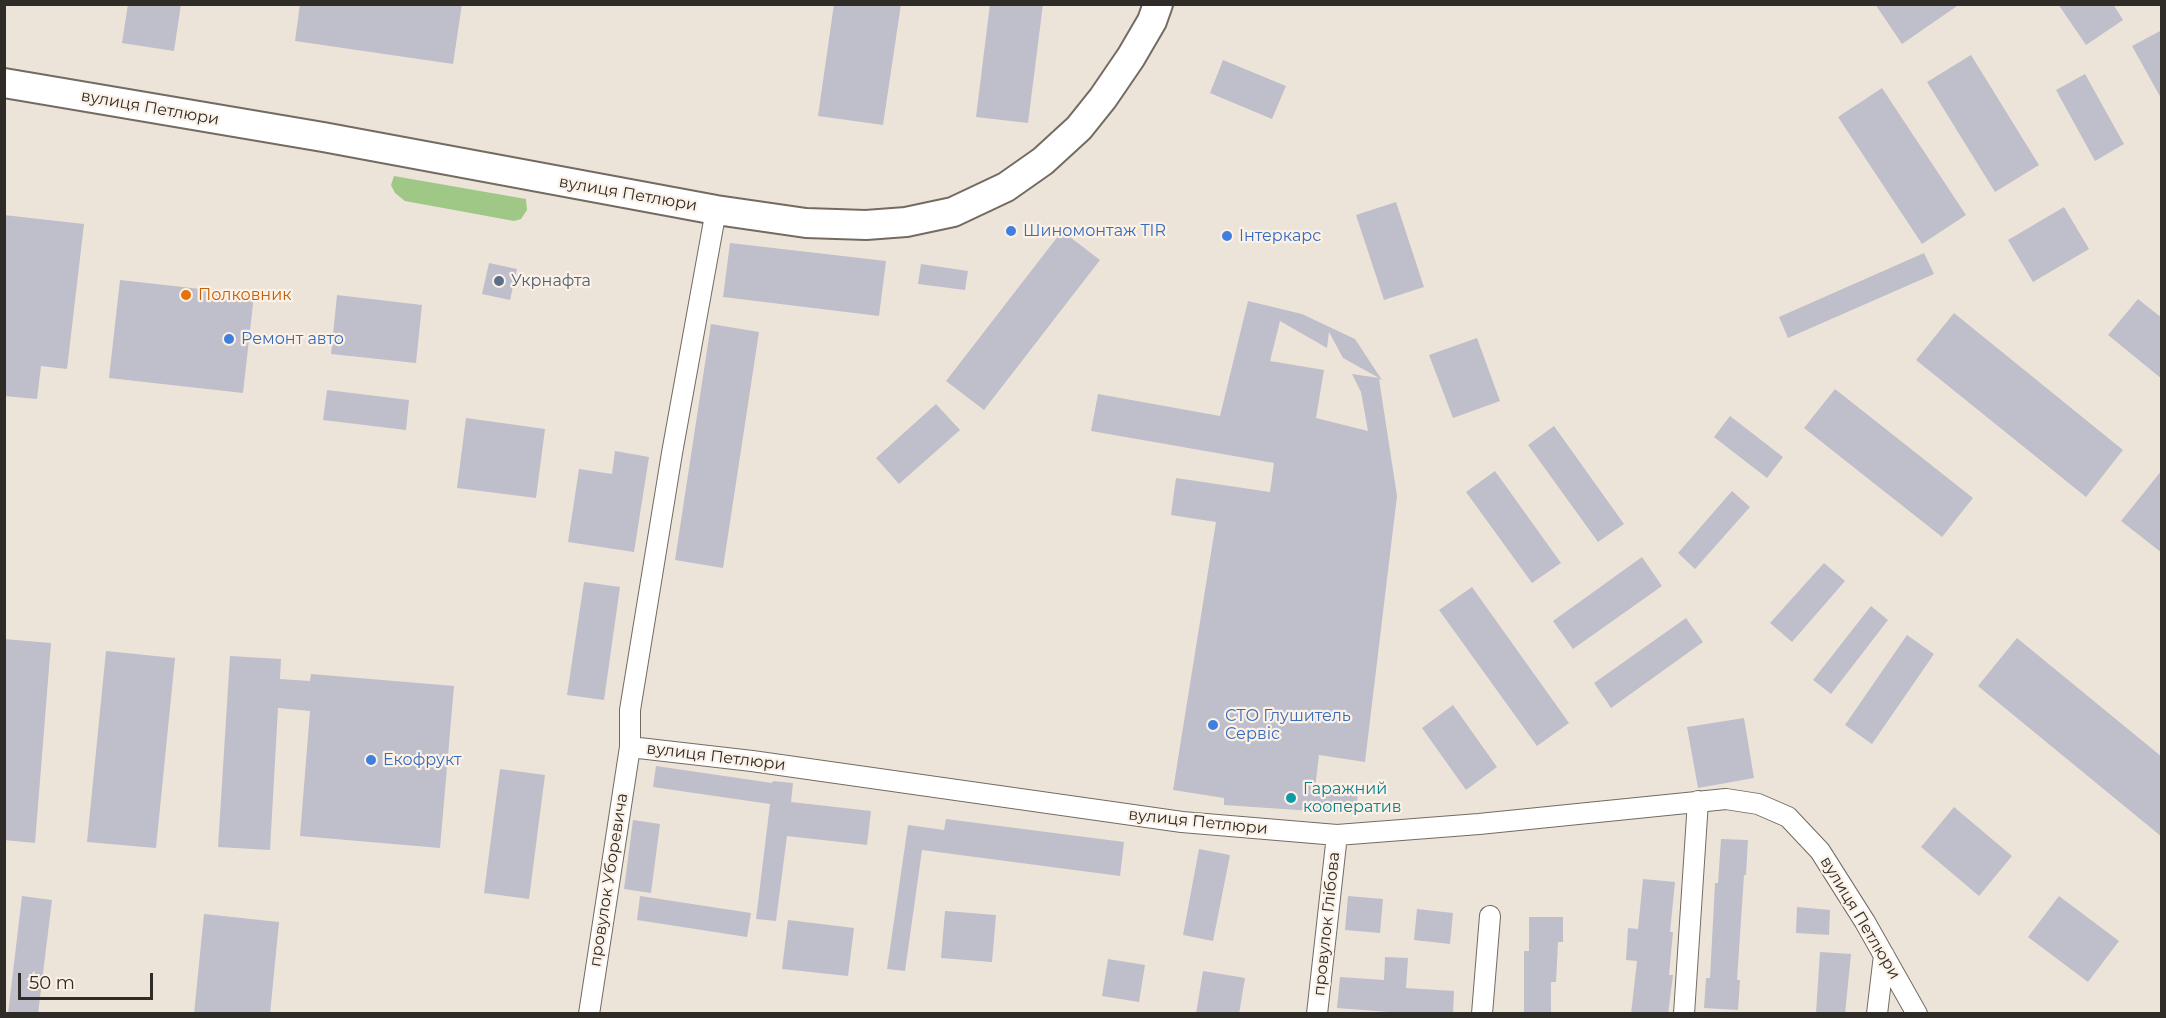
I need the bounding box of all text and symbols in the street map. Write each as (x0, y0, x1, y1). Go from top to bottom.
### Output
street label: вулиця Петлюри (79, 86, 221, 130)
street label: вулиця Петлюри (557, 172, 699, 216)
place label: Шиномонтаж TIR (1023, 221, 1166, 241)
marker: Шиномонтаж TIR (1004, 224, 1018, 238)
place label: Інтеркарс (1239, 226, 1321, 246)
marker: Інтеркарс (1220, 229, 1234, 243)
place label: Укрнафта (511, 271, 591, 291)
marker: Укрнафта (492, 274, 506, 288)
place label: Полковник (198, 285, 291, 305)
marker: Полковник (179, 288, 193, 302)
place label: Ремонт авто (241, 329, 344, 349)
marker: Ремонт авто (222, 332, 236, 346)
place label: СТО Глушитель Сервіс (1225, 706, 1351, 744)
marker: СТО Глушитель Сервіс (1206, 718, 1220, 732)
street label: вулиця Петлюри (645, 739, 787, 775)
place label: Екофрукт (383, 750, 462, 770)
marker: Екофрукт (364, 753, 378, 767)
place label: Гаражний кооператив (1303, 779, 1402, 817)
marker: Гаражний кооператив (1284, 791, 1298, 805)
street label: провулок Уборевича (586, 792, 632, 968)
street label: вулиця Петлюри (1127, 805, 1269, 839)
street label: провулок Глібова (1310, 851, 1344, 997)
street label: вулиця Петлюри (1816, 853, 1904, 983)
scale bar (21, 961, 156, 999)
text: 50 m (29, 972, 75, 994)

